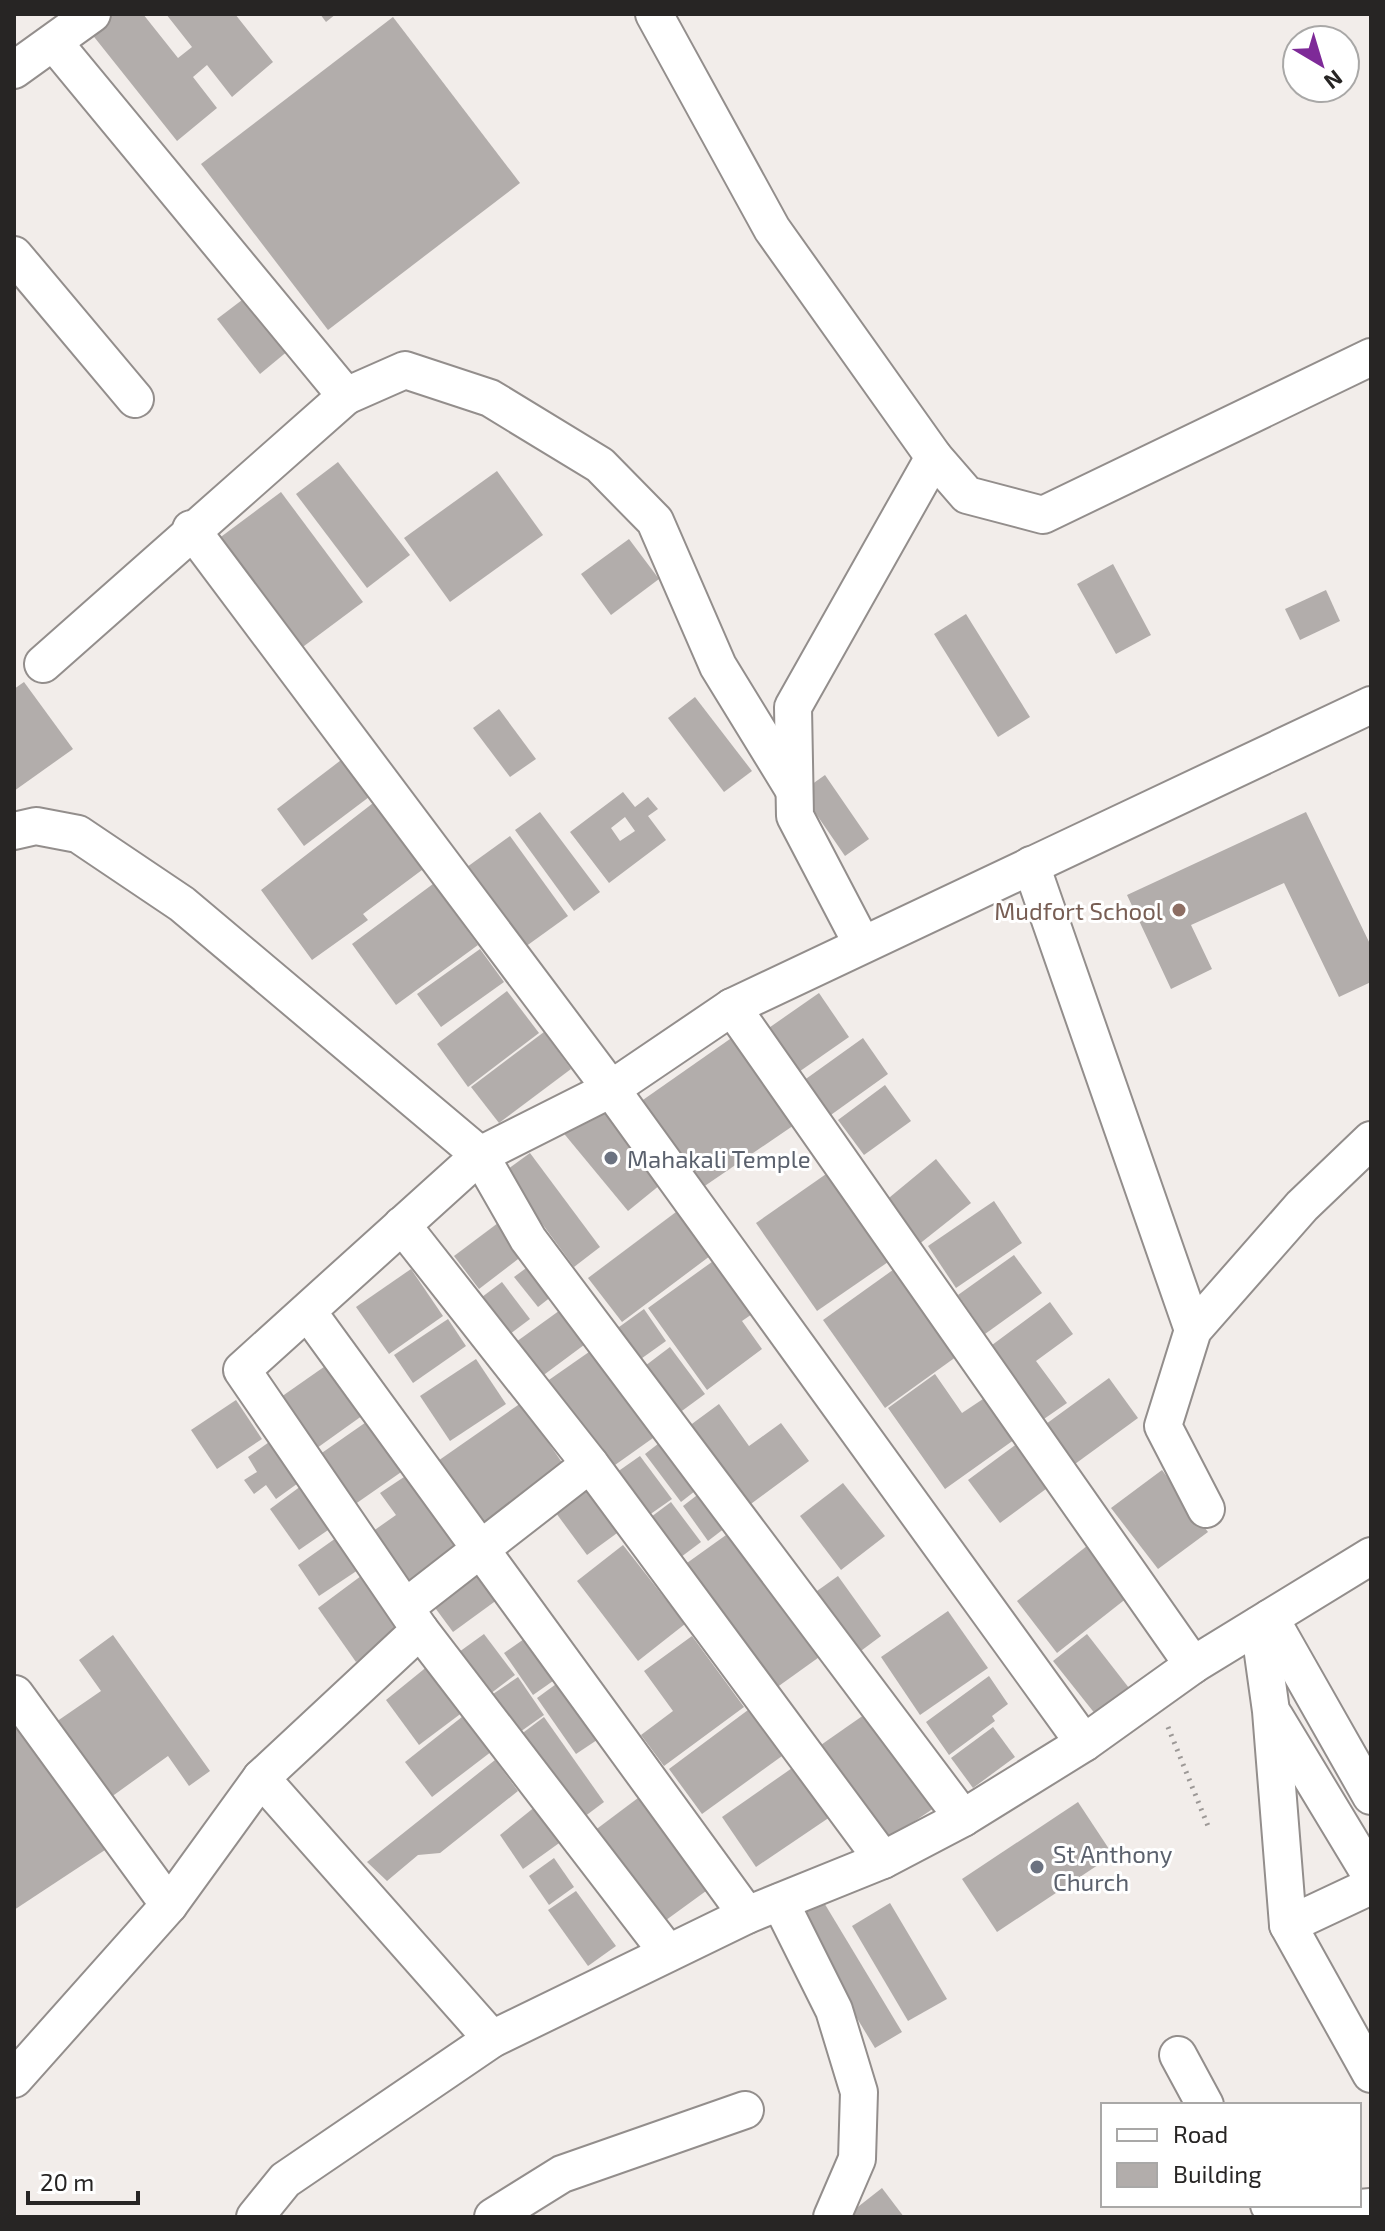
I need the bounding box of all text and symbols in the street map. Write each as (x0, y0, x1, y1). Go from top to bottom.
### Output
north arrow (1281, 24, 1361, 104)
text: N (1320, 65, 1348, 96)
place label: Mudfort School (994, 896, 1163, 925)
marker: Mudfort School (1170, 901, 1188, 919)
place label: Mahakali Temple (627, 1144, 811, 1173)
marker: Mahakali Temple (602, 1149, 620, 1167)
place label: St Anthony Church (1053, 1839, 1173, 1896)
marker: St Anthony Church (1028, 1858, 1046, 1876)
legend (1101, 2103, 1361, 2207)
text: Road (1173, 2119, 1228, 2148)
scale bar (28, 2155, 138, 2205)
text: Building (1173, 2159, 1262, 2188)
text: 20 m (40, 2167, 94, 2196)

